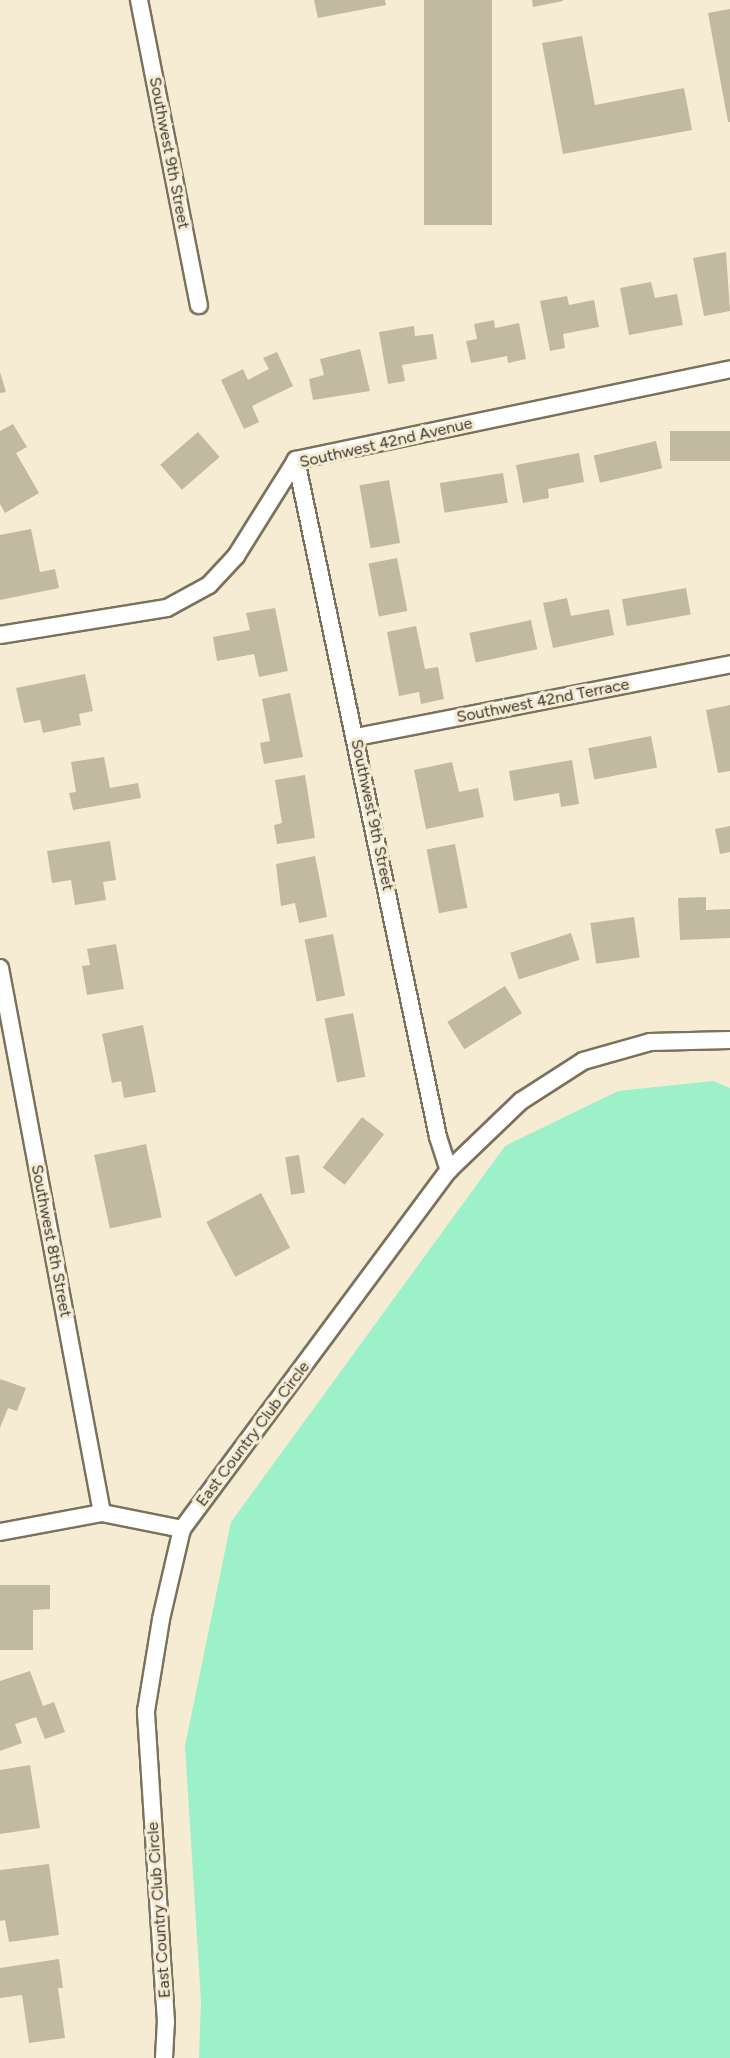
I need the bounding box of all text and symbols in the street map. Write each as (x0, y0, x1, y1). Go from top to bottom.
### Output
street label: Southwest 9th Street (145, 75, 193, 231)
street label: Southwest 42nd Avenue (298, 414, 474, 472)
street label: Southwest 42nd Terrace (455, 675, 631, 727)
street label: Southwest 9th Street (347, 738, 397, 892)
street label: Southwest 8th Street (27, 1163, 75, 1319)
street label: East Country Club Circle (192, 1358, 314, 1510)
street label: East Country Club Circle (143, 1821, 175, 1999)

